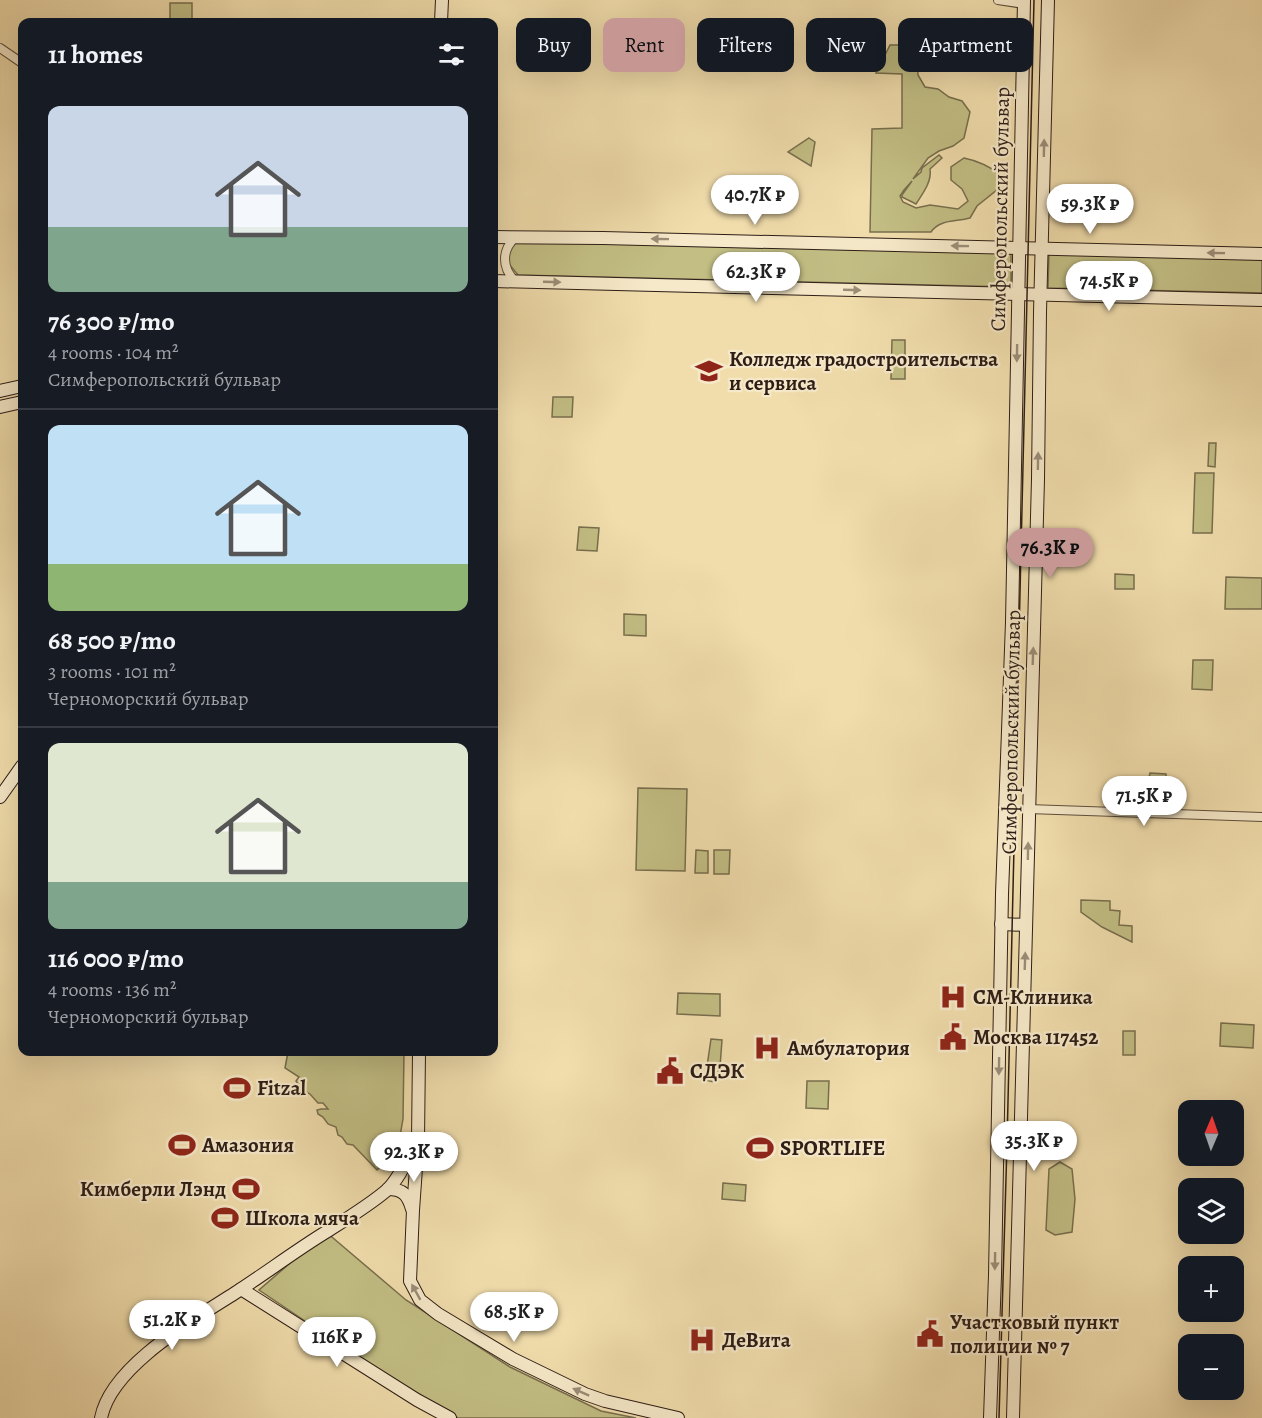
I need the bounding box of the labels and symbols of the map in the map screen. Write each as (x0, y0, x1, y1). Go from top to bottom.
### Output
street label: Симферопольский бульвар (984, 86, 1016, 332)
one-way arrow (1039, 138, 1049, 157)
pin: 40.7K ₽ (700, 175, 810, 226)
pin: 59.3K ₽ (1035, 184, 1145, 235)
one-way arrow (651, 234, 670, 244)
one-way arrow (951, 242, 970, 251)
one-way arrow (1206, 248, 1225, 257)
pin: 62.3K ₽ (701, 252, 811, 303)
pin: 74.5K ₽ (1054, 261, 1164, 312)
one-way arrow (542, 278, 561, 287)
one-way arrow (842, 285, 861, 294)
one-way arrow (1012, 344, 1022, 363)
place label: Колледж градостроительства и сервиса (729, 345, 998, 397)
school or university icon: Колледж градостроительства и сервиса (694, 356, 724, 386)
one-way arrow (1033, 451, 1043, 470)
pin: 76.3K ₽ (995, 528, 1105, 579)
street label: Симферопольский бульвар (995, 609, 1027, 855)
one-way arrow (1028, 646, 1037, 665)
pin: 71.5K ₽ (1089, 776, 1199, 827)
one-way arrow (1023, 841, 1033, 860)
one-way arrow (1021, 951, 1030, 970)
hospital icon: СМ-Клиника (938, 982, 968, 1012)
place label: СМ-Клиника (973, 983, 1093, 1011)
public building icon: Москва 117452 (938, 1022, 968, 1052)
place label: Москва 117452 (973, 1023, 1098, 1051)
hospital icon: Амбулатория (752, 1033, 782, 1063)
place label: Амбулатория (786, 1034, 910, 1062)
public building icon: СДЭК (655, 1056, 685, 1086)
place label: СДЭК (690, 1057, 744, 1085)
one-way arrow (994, 1057, 1003, 1076)
sports icon: Fitzal (222, 1073, 252, 1103)
place label: Fitzal (257, 1074, 307, 1102)
north arrow (1178, 1100, 1244, 1166)
pin: 35.3K ₽ (979, 1121, 1089, 1172)
sports icon: Амазония (167, 1130, 197, 1160)
place label: Амазония (201, 1131, 294, 1159)
pin: 92.3K ₽ (359, 1132, 469, 1183)
sports icon: SPORTLIFE (745, 1133, 775, 1163)
place label: SPORTLIFE (780, 1134, 885, 1162)
sports icon: Кимберли Лэнд (231, 1174, 261, 1204)
place label: Кимберли Лэнд (80, 1175, 226, 1203)
sports icon: Школа мяча (210, 1203, 240, 1233)
place label: Школа мяча (245, 1204, 359, 1232)
one-way arrow (990, 1251, 1000, 1270)
one-way arrow (411, 1283, 421, 1300)
pin: 68.5K ₽ (459, 1292, 569, 1343)
pin: 51.2K ₽ (117, 1300, 227, 1351)
place label: Участковый пункт полиции № 7 (950, 1308, 1119, 1360)
pin: 116K ₽ (288, 1317, 386, 1368)
public building icon: Участковый пункт полиции № 7 (915, 1319, 945, 1349)
hospital icon: ДеВита (687, 1325, 717, 1355)
place label: ДеВита (722, 1326, 791, 1354)
one-way arrow (572, 1387, 590, 1397)

